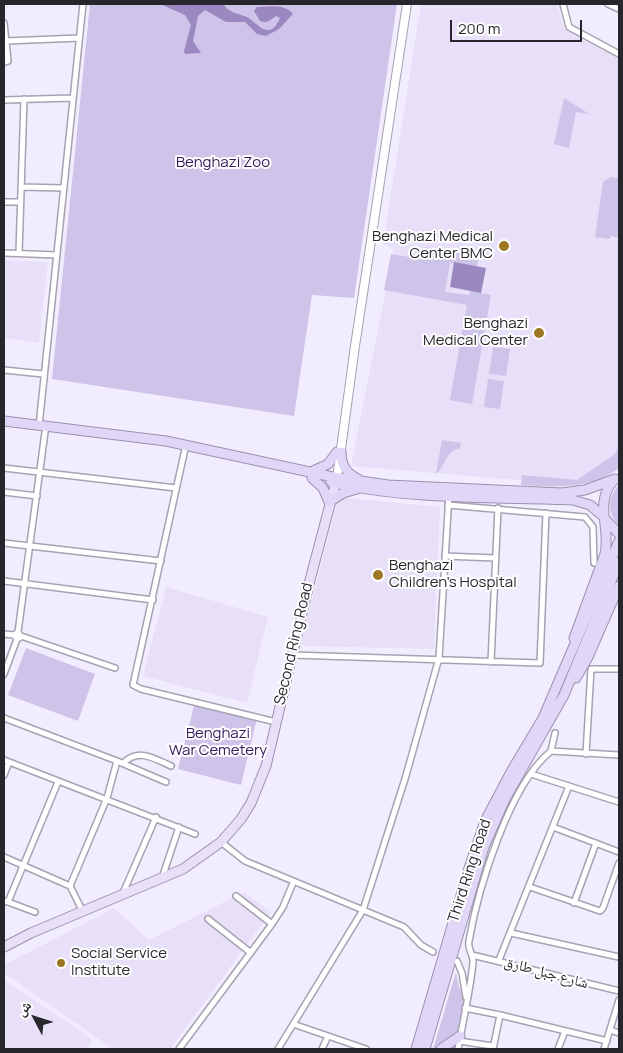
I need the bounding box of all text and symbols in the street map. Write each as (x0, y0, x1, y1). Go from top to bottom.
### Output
scale bar (453, 10, 586, 42)
text: 200 m (458, 18, 501, 39)
park label: Benghazi Zoo (176, 154, 270, 172)
place label: Benghazi Medical Center BMC (372, 228, 493, 263)
marker: Benghazi Medical Center BMC (497, 239, 511, 253)
place label: Benghazi Medical Center (423, 315, 528, 350)
marker: Benghazi Medical Center (532, 326, 546, 340)
place label: Benghazi Children's Hospital (389, 557, 517, 592)
marker: Benghazi Children's Hospital (371, 568, 385, 582)
street label: Second Ring Road (271, 581, 317, 707)
park label: Benghazi War Cemetery (169, 725, 267, 760)
street label: Third Ring Road (445, 817, 495, 925)
place label: Social Service Institute (71, 945, 167, 980)
street label: شارع جبل طارق (502, 953, 590, 993)
marker: Social Service Institute (55, 957, 67, 969)
north arrow (10, 993, 60, 1043)
text: ش (11, 996, 35, 1020)

